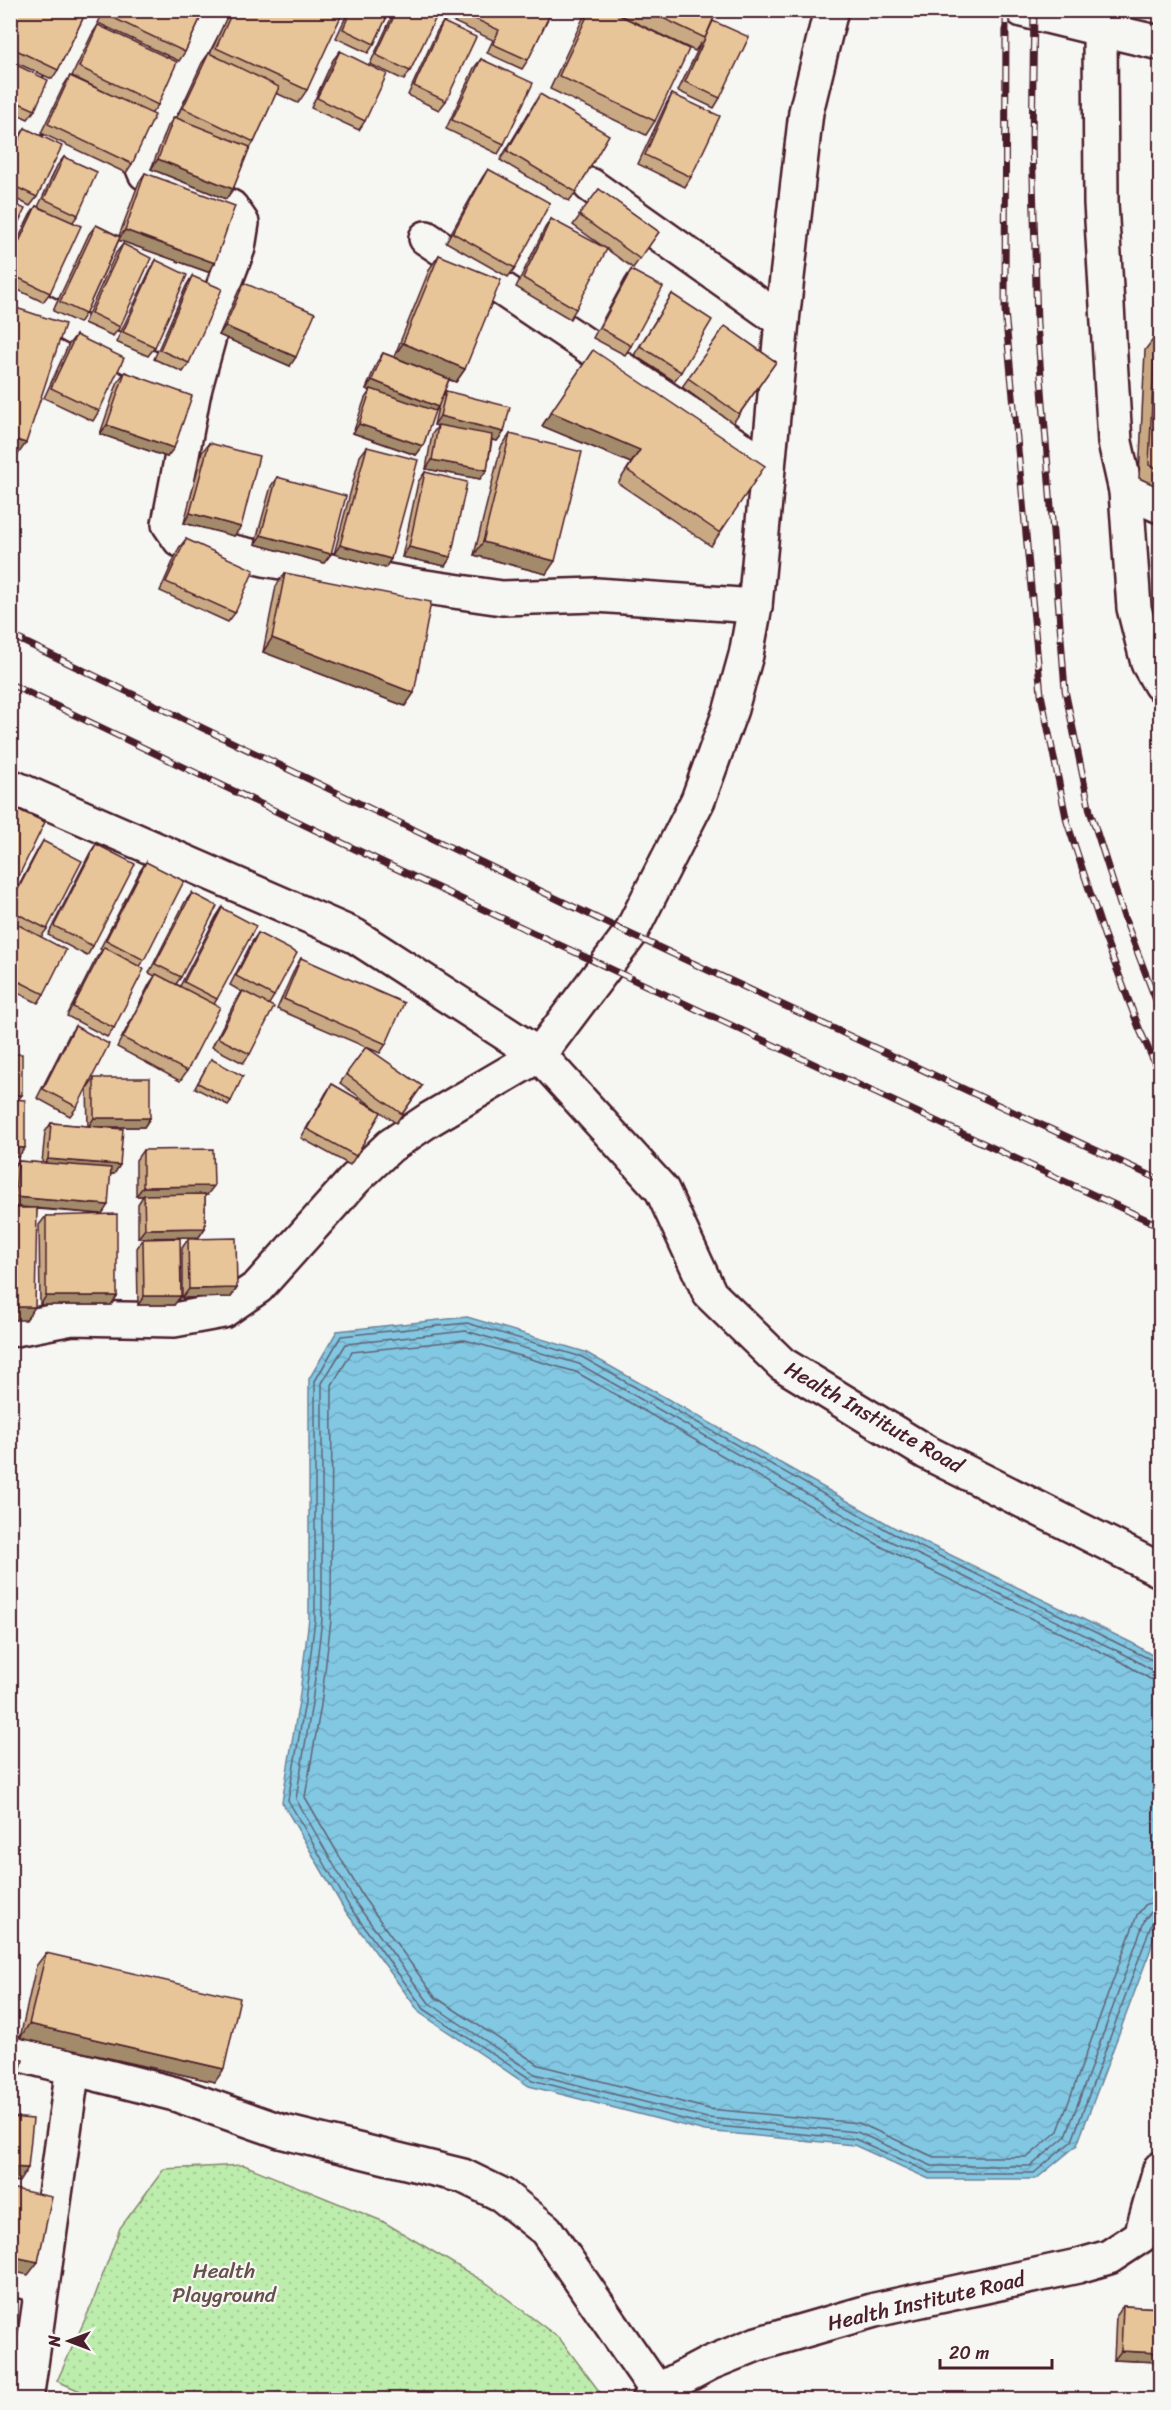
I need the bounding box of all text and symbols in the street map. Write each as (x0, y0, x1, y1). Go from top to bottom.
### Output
street label: Health Institute Road (777, 1350, 972, 1485)
park label: Health Playground (172, 2252, 278, 2314)
street label: Health Institute Road (824, 2259, 1030, 2342)
north arrow (39, 2311, 99, 2371)
scale bar (940, 2332, 1052, 2370)
text: N (40, 2335, 69, 2348)
text: 20 m (949, 2337, 989, 2369)

